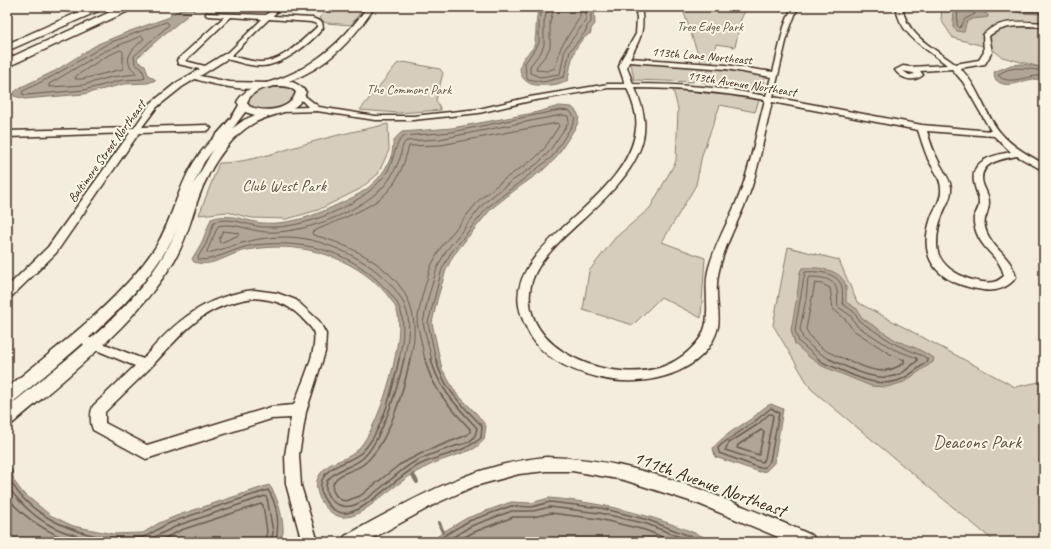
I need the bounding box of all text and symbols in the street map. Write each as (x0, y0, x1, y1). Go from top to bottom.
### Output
park label: Tree Edge Park (677, 19, 744, 35)
street label: 113th Lane Northeast (651, 44, 754, 68)
street label: 113th Avenue Northeast (686, 68, 799, 101)
park label: The Commons Park (367, 82, 452, 98)
street label: Baltimore Street Northeast (64, 96, 150, 206)
park label: Club West Park (242, 176, 327, 196)
park label: Deacons Park (933, 430, 1022, 454)
street label: 111th Avenue Northeast (630, 445, 792, 524)

